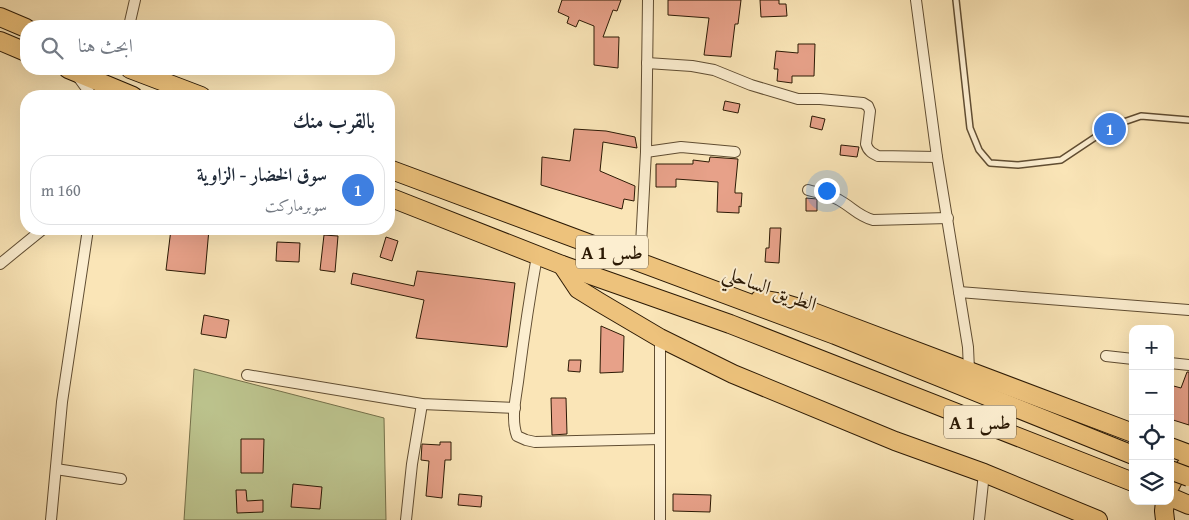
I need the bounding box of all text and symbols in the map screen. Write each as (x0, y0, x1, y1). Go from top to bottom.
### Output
search box (20, 20, 395, 75)
text: ابحث هنا (78, 31, 133, 59)
icon: search (38, 34, 66, 62)
text: بالقرب منك (293, 105, 375, 136)
pin: 1 (1094, 110, 1126, 148)
text: سوق الخضار - الزاوية (197, 160, 327, 188)
text: 160 m (41, 178, 81, 202)
text: 1 (354, 178, 362, 202)
your location (814, 178, 840, 204)
text: سوبرماركت (265, 193, 327, 217)
road number: A 1 طس (576, 236, 648, 268)
street label: الطريق الساحلي (717, 257, 821, 323)
map controls (1129, 325, 1174, 505)
button: + (1129, 325, 1174, 370)
button: − (1129, 370, 1174, 415)
road number: A 1 طس (944, 406, 1016, 438)
button: locate (1129, 415, 1174, 460)
button: layers (1129, 460, 1174, 505)

